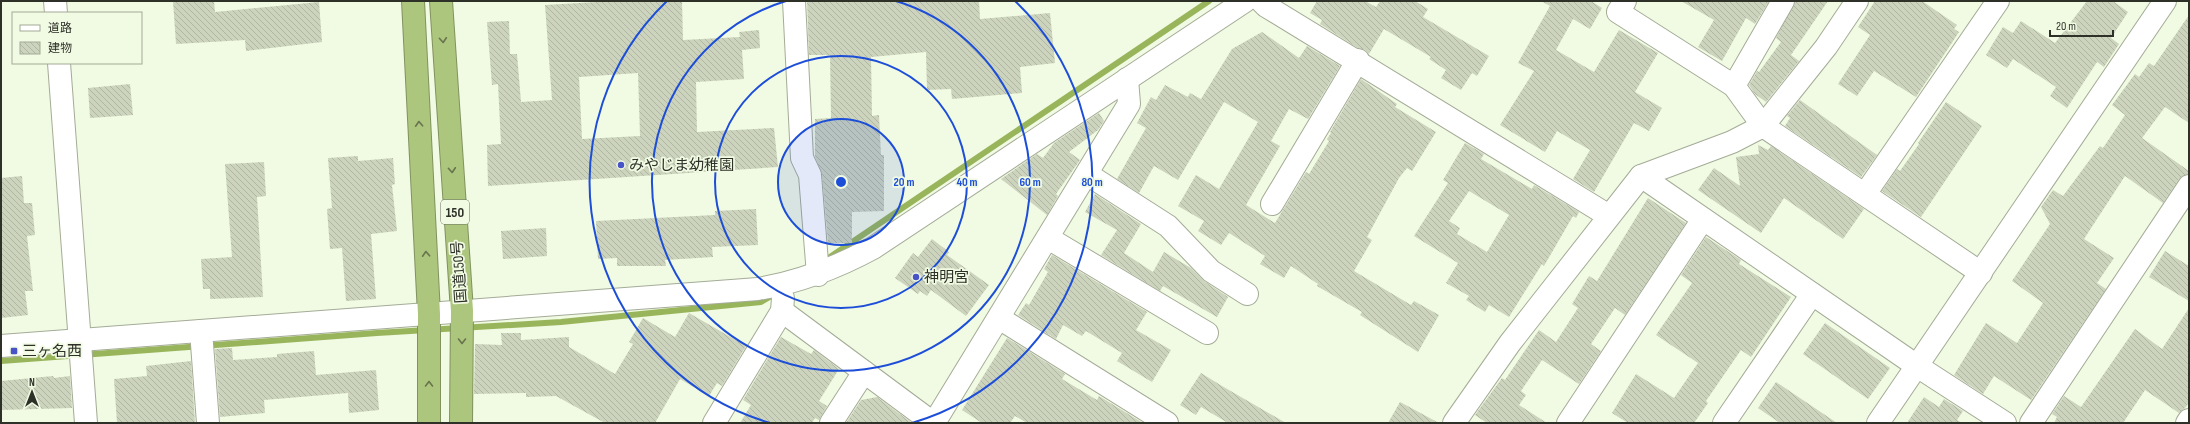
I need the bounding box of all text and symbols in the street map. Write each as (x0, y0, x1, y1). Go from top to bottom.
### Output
legend (12, 12, 142, 64)
scale bar (2050, 12, 2113, 38)
text: 20 m (2056, 19, 2076, 34)
text: 道路 (48, 21, 72, 36)
one-way arrow (439, 37, 448, 43)
text: 建物 (48, 41, 72, 56)
one-way arrow (415, 121, 424, 127)
place label: みやじま幼稚園 (629, 156, 734, 175)
marker: みやじま幼稚園 (616, 160, 626, 170)
one-way arrow (448, 167, 457, 173)
centre of rings (834, 175, 848, 189)
text: 20 m (894, 175, 914, 190)
text: 40 m (956, 175, 978, 190)
text: 60 m (1019, 175, 1041, 190)
text: 80 m (1081, 175, 1103, 190)
road number: 150 (441, 200, 469, 224)
street label: 国道150号 (448, 240, 471, 304)
one-way arrow (422, 251, 430, 257)
place label: 神明宮 (924, 268, 969, 287)
marker: 神明宮 (911, 272, 921, 282)
one-way arrow (458, 338, 466, 344)
place label: 三ヶ名西 (22, 342, 82, 361)
marker: 三ヶ名西 (9, 346, 19, 356)
north arrow (12, 372, 52, 412)
text: N (29, 376, 35, 389)
one-way arrow (425, 381, 433, 387)

